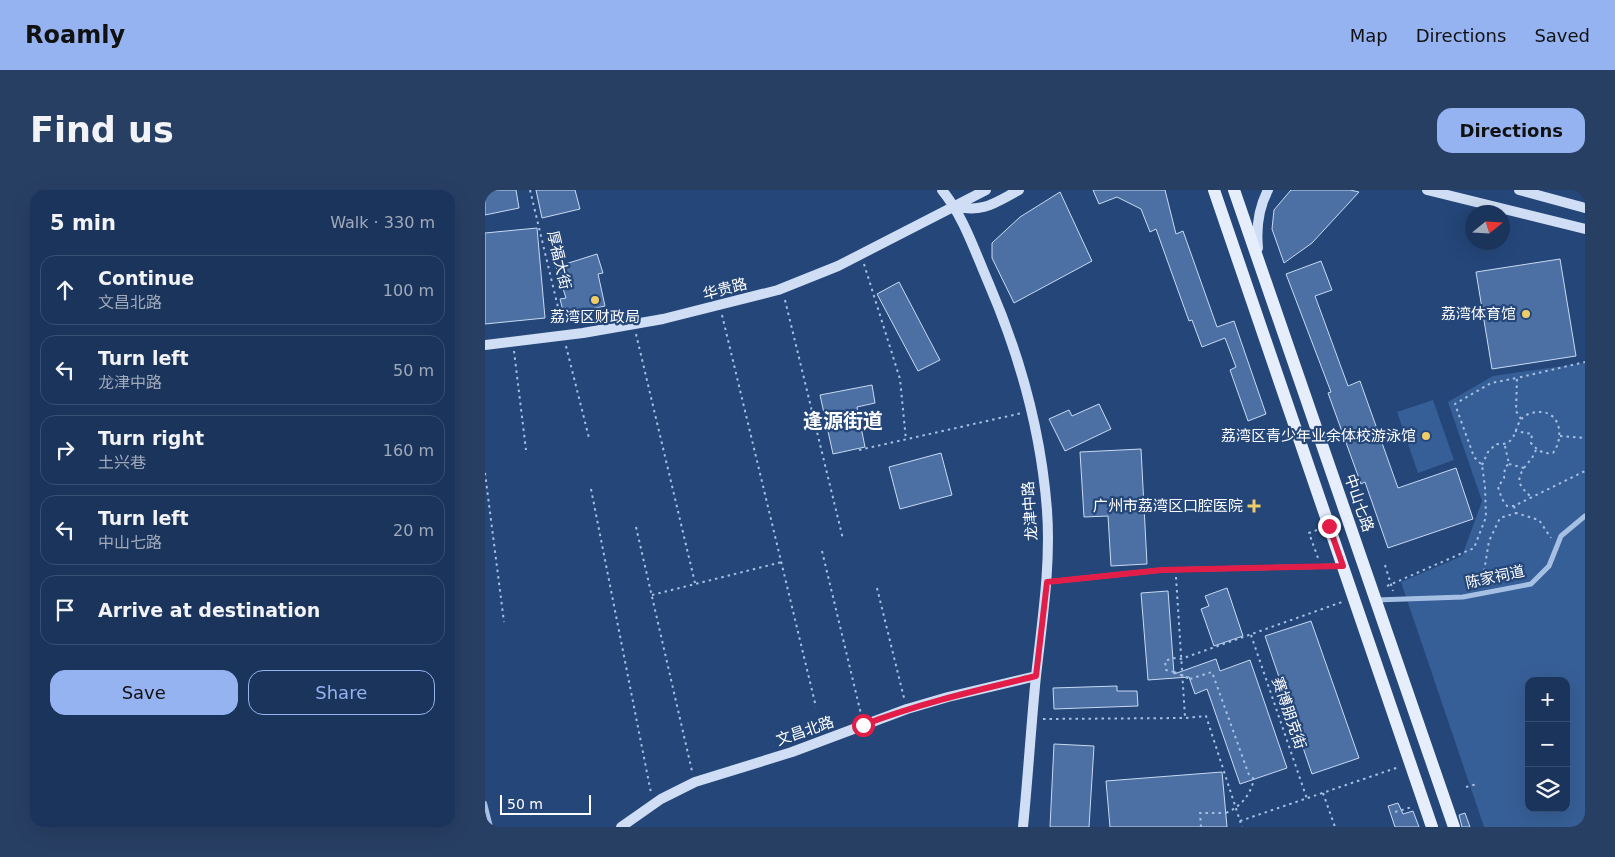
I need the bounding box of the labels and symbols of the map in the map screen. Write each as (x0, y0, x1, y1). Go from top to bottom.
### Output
north arrow (1465, 205, 1510, 250)
street label: 厚福大街 (543, 229, 575, 291)
street label: 华贵路 (701, 274, 749, 304)
marker: 荔湾区财政局 (589, 294, 601, 306)
place label: 荔湾体育馆 (1441, 305, 1516, 323)
place label: 荔湾区财政局 (550, 308, 640, 326)
marker: 荔湾体育馆 (1520, 308, 1532, 320)
district label: 逢源街道 (803, 409, 883, 433)
place label: 荔湾区青少年业余体校游泳馆 (1221, 427, 1416, 445)
marker: 荔湾区青少年业余体校游泳馆 (1420, 430, 1432, 442)
street label: 中山七路 (1341, 472, 1377, 534)
street label: 龙津中路 (1019, 480, 1041, 542)
place label: 广州市荔湾区口腔医院 (1093, 497, 1243, 515)
marker: 广州市荔湾区口腔医院 (1247, 499, 1261, 513)
route end (1318, 515, 1341, 538)
street label: 陈家祠道 (1464, 562, 1526, 592)
street label: 赛博朋克街 (1268, 675, 1310, 751)
street label: 文昌北路 (774, 713, 836, 749)
route start (852, 714, 875, 737)
scale bar (500, 792, 591, 815)

